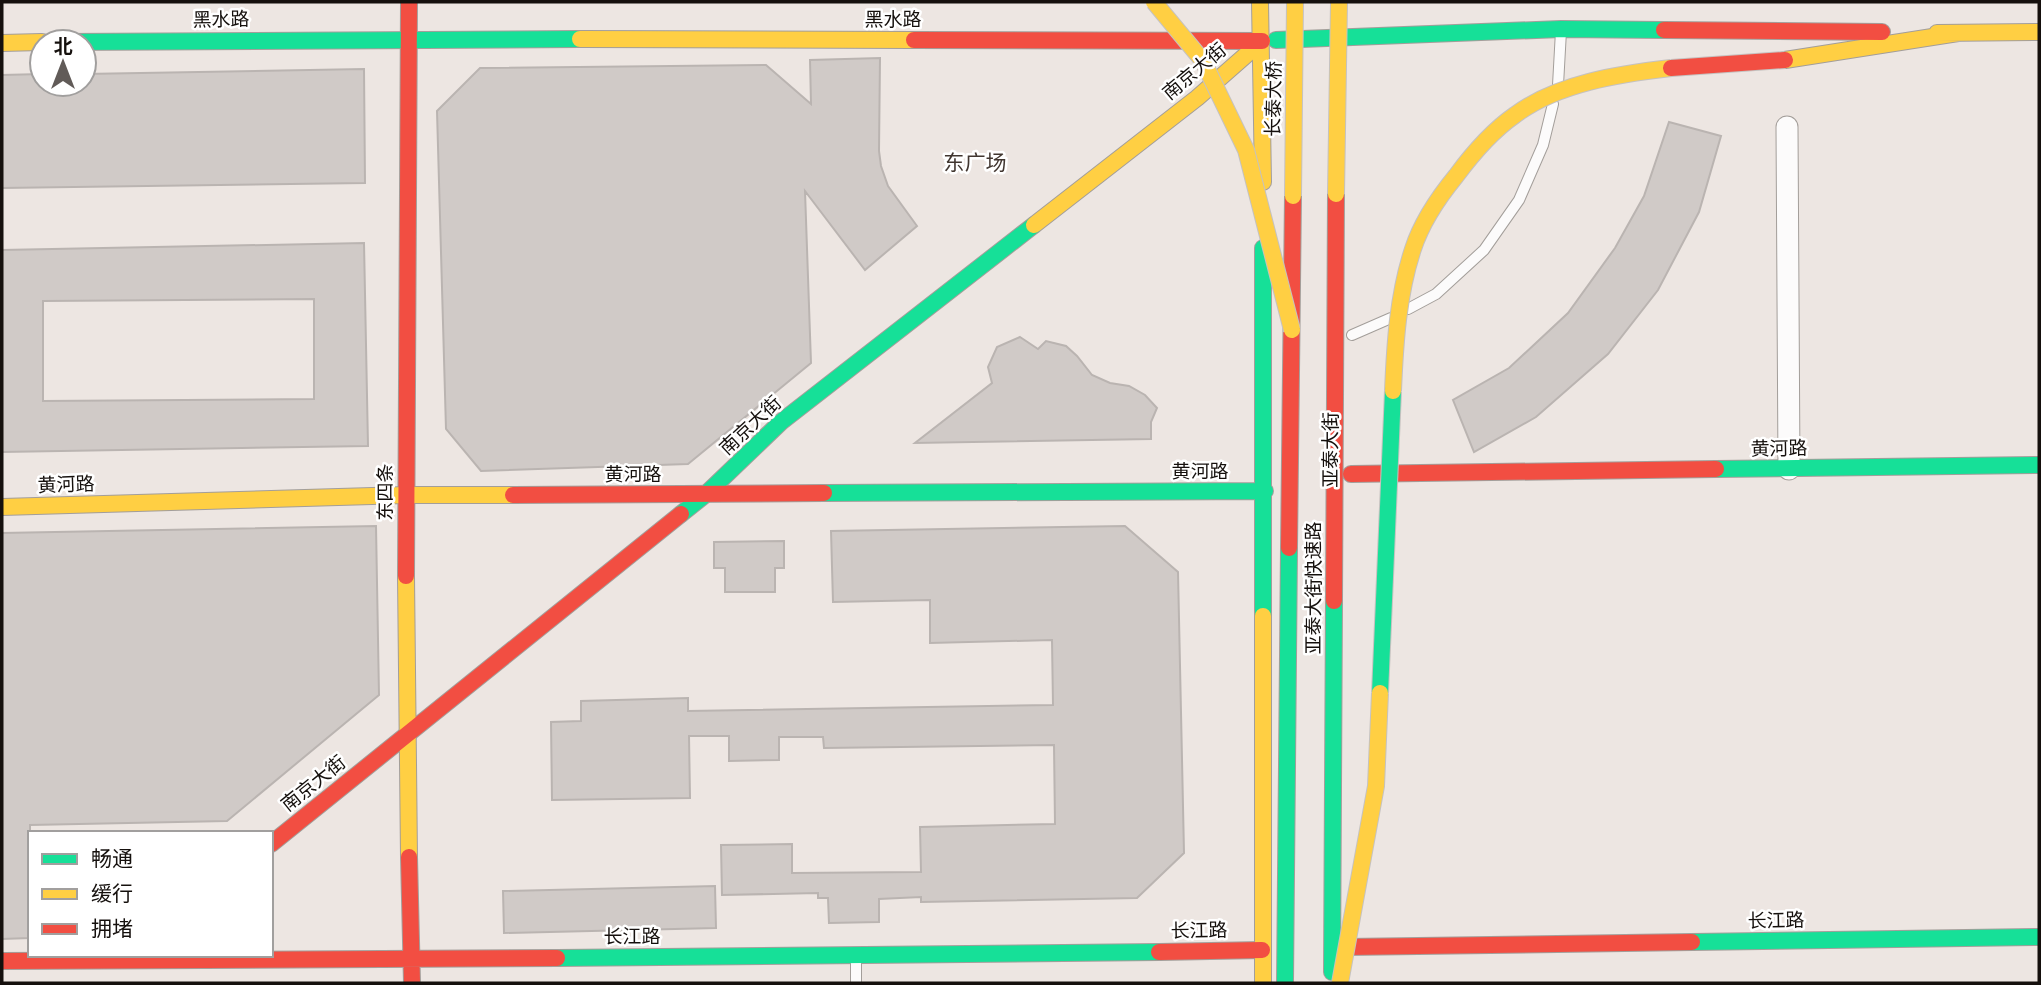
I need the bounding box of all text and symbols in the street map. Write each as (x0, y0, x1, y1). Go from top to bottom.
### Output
street label: 黑水路 (192, 6, 250, 32)
street label: 黑水路 (864, 6, 922, 32)
north arrow (28, 28, 98, 98)
text: 北 (53, 33, 73, 59)
street label: 南京大街 (1157, 37, 1231, 105)
street label: 长泰大桥 (1259, 61, 1287, 137)
district label: 东广场 (944, 148, 1007, 176)
street label: 南京大街 (713, 390, 787, 460)
street label: 亚泰大街 (1317, 412, 1343, 488)
street label: 黄河路 (1750, 435, 1808, 461)
street label: 黄河路 (1171, 458, 1229, 484)
street label: 黄河路 (604, 461, 662, 487)
street label: 东四条 (372, 463, 398, 521)
street label: 黄河路 (37, 470, 95, 498)
street label: 亚泰大街快速路 (1300, 521, 1326, 655)
street label: 南京大街 (275, 749, 351, 817)
legend (28, 831, 273, 957)
text: 畅通 (91, 844, 133, 872)
text: 缓行 (91, 879, 133, 907)
street label: 长江路 (1747, 907, 1805, 933)
text: 拥堵 (91, 914, 133, 942)
street label: 长江路 (1170, 917, 1228, 943)
street label: 长江路 (603, 923, 661, 949)

